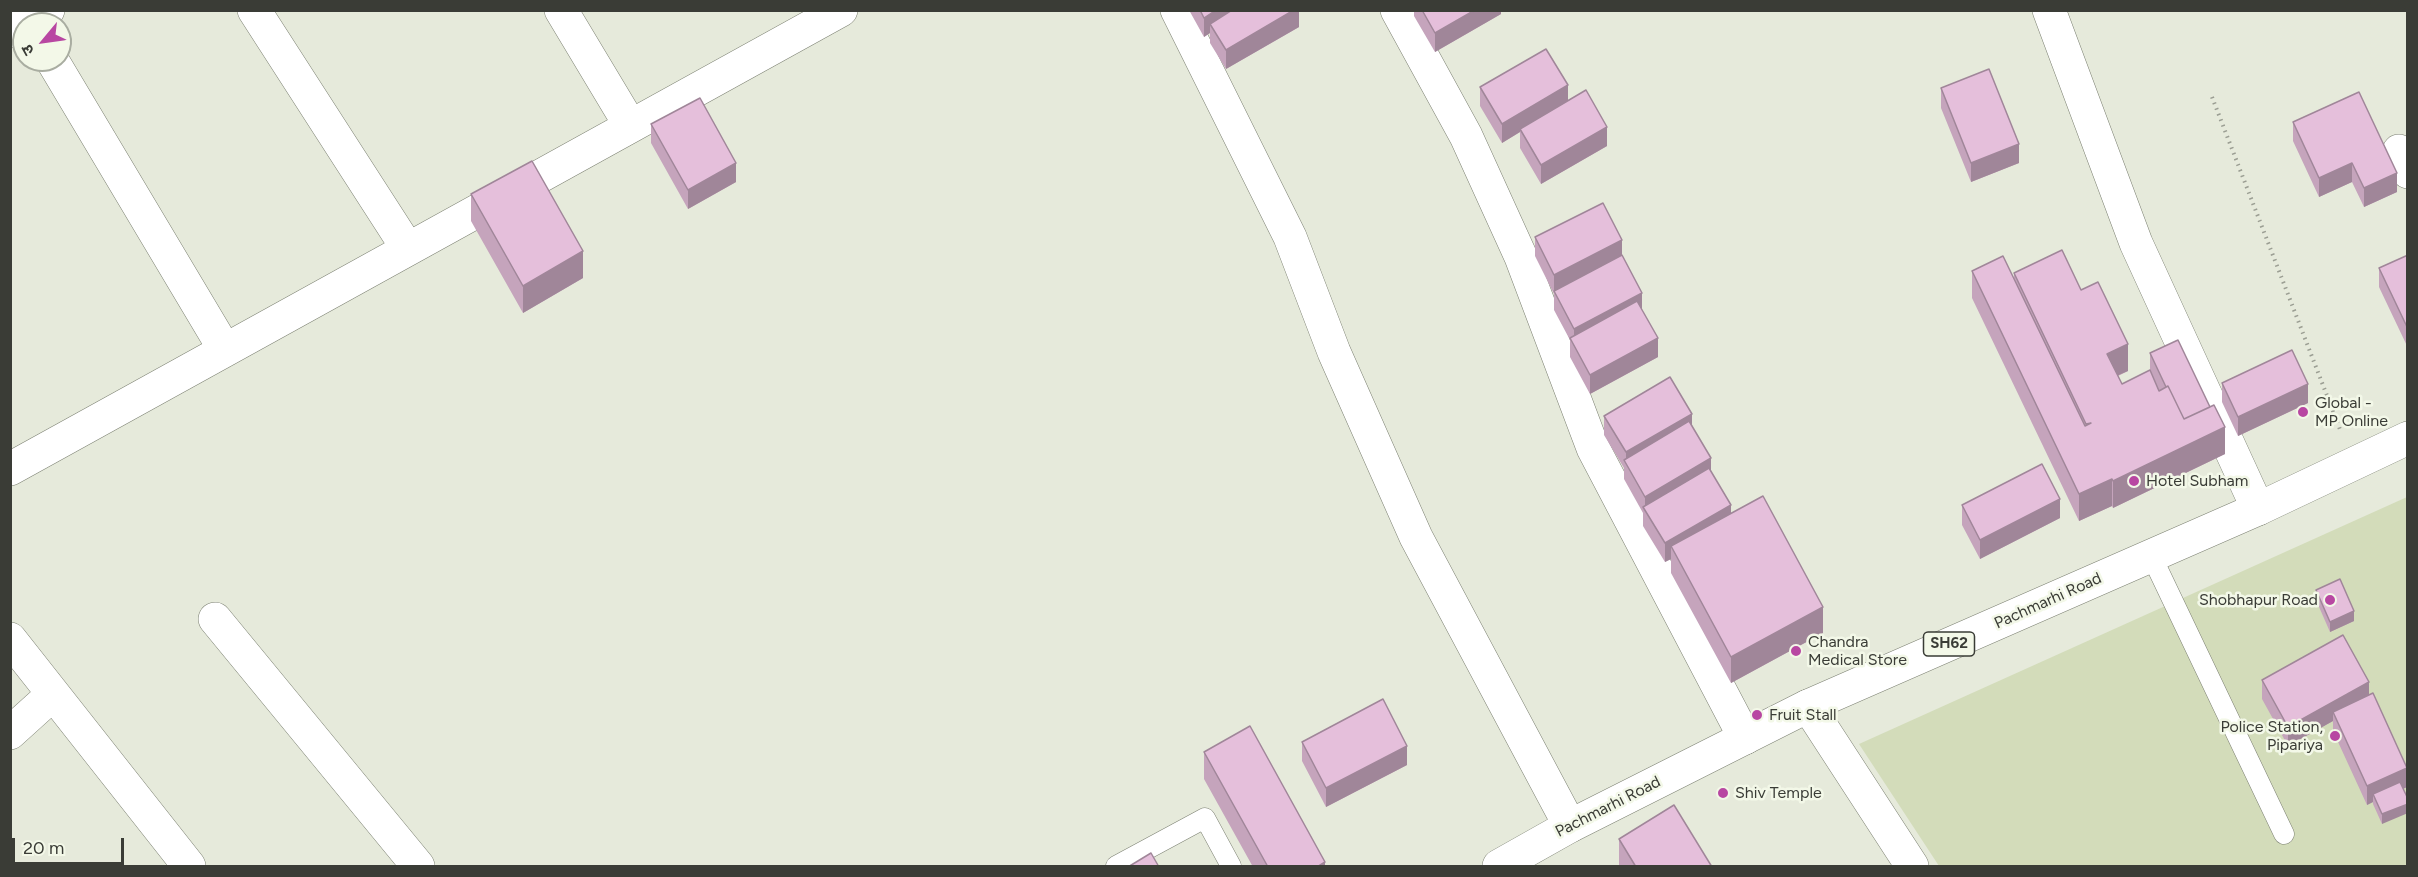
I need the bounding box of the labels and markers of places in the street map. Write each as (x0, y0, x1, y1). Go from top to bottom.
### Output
place label: Global - MP Online (2315, 393, 2388, 431)
marker: Global - MP Online (2296, 405, 2310, 419)
place label: Hotel Subham (2146, 471, 2248, 491)
marker: Hotel Subham (2127, 474, 2141, 488)
place label: Shobhapur Road (2199, 590, 2318, 610)
marker: Shobhapur Road (2323, 593, 2337, 607)
place label: Chandra Medical Store (1808, 632, 1907, 670)
marker: Chandra Medical Store (1789, 644, 1803, 658)
place label: Fruit Stall (1769, 705, 1837, 725)
marker: Fruit Stall (1750, 708, 1764, 722)
place label: Police Station, Pipariya (2220, 717, 2323, 755)
marker: Police Station, Pipariya (2328, 729, 2342, 743)
place label: Shiv Temple (1735, 783, 1822, 803)
marker: Shiv Temple (1716, 786, 1730, 800)

